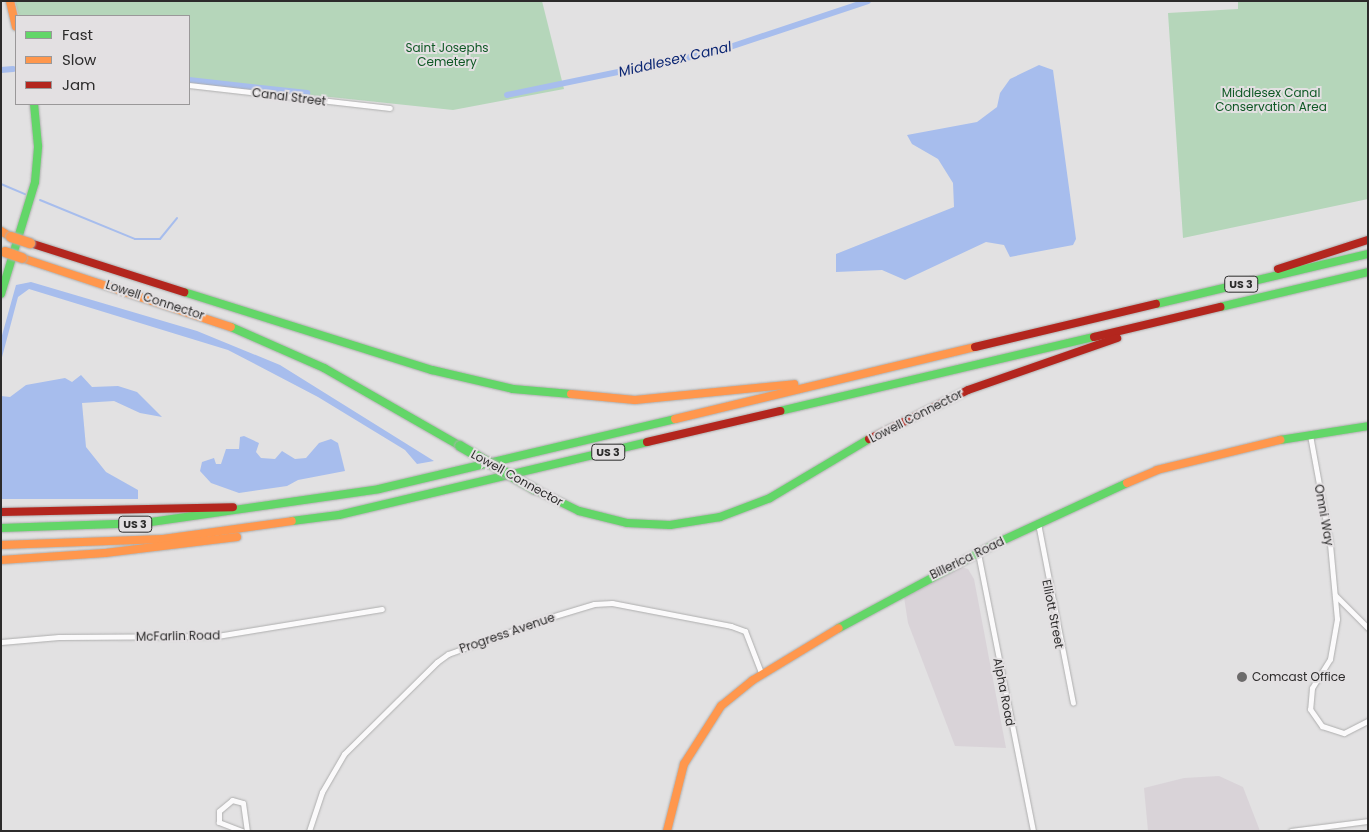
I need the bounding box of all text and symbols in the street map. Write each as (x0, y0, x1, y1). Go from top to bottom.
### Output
legend (15, 15, 190, 105)
text: Fast (62, 24, 93, 45)
water label: Middlesex Canal (617, 38, 733, 80)
park label: Saint Josephs Cemetery (405, 41, 489, 69)
text: Slow (62, 49, 96, 70)
text: Jam (62, 74, 96, 95)
street label: Canal Street (251, 85, 327, 109)
park label: Middlesex Canal Conservation Area (1215, 86, 1327, 114)
road number: US 3 (1224, 276, 1258, 292)
street label: Lowell Connector (104, 277, 206, 323)
street label: Lowell Connector (867, 386, 965, 446)
road number: US 3 (590, 444, 626, 461)
street label: Lowell Connector (469, 447, 565, 509)
street label: Omni Way (1312, 483, 1336, 547)
road number: US 3 (118, 516, 152, 532)
street label: Billerica Road (927, 534, 1007, 582)
street label: Elliott Street (1039, 578, 1067, 650)
street label: Progress Avenue (457, 610, 557, 656)
street label: McFarlin Road (136, 628, 220, 644)
street label: Alpha Road (990, 657, 1018, 727)
place label: Comcast Office (1252, 670, 1346, 684)
marker: Comcast Office (1236, 671, 1248, 683)

